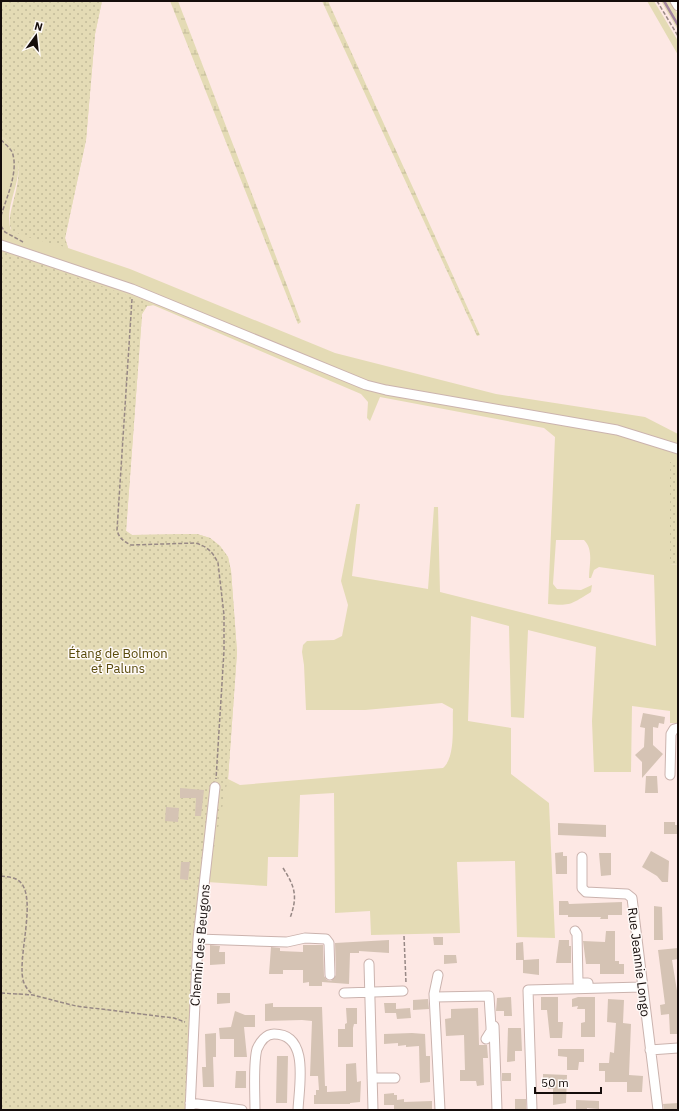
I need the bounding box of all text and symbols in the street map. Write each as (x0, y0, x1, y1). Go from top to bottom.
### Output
north arrow (16, 16, 56, 56)
text: N (33, 19, 44, 34)
park label: Étang de Bolmon et Paluns (68, 645, 168, 677)
street label: Chemin des Beugons (186, 883, 214, 1007)
street label: Rue Jeannie Longo (624, 906, 654, 1018)
scale bar (535, 1069, 601, 1095)
text: 50 m (541, 1075, 569, 1090)

